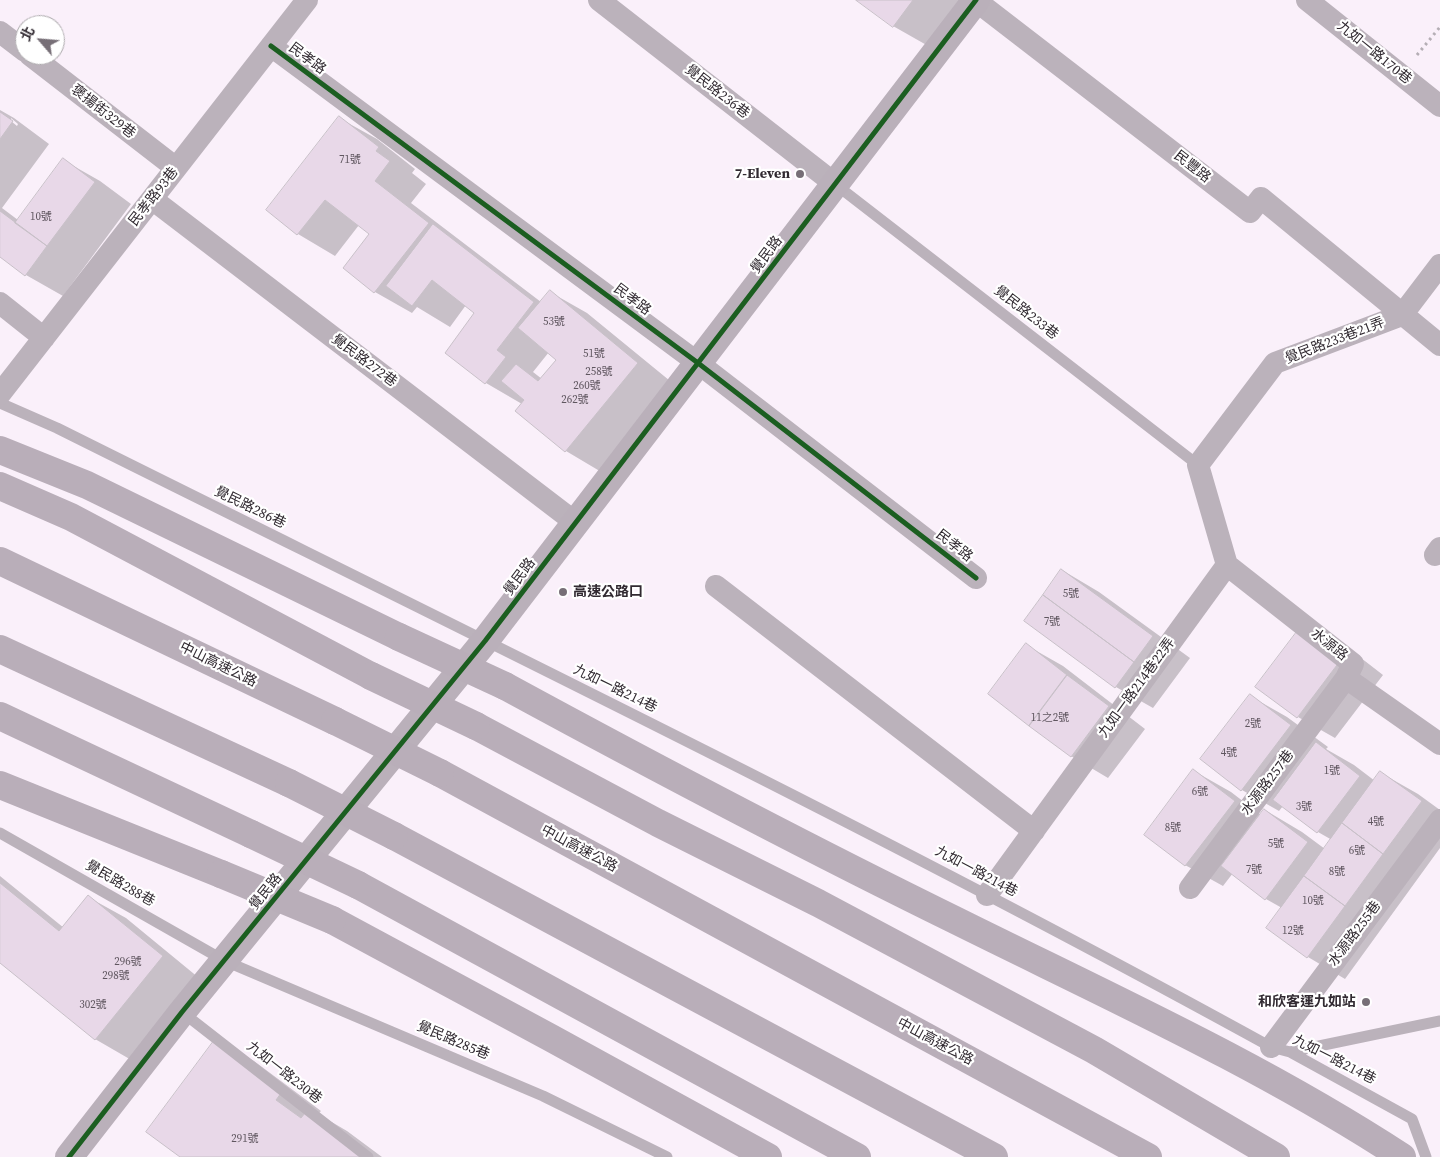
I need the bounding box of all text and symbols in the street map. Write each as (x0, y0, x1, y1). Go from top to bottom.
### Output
north arrow (15, 15, 65, 65)
street label: 九如一路170巷 (1333, 18, 1415, 88)
text: 北 (15, 23, 40, 44)
street label: 民孝路 (285, 40, 329, 78)
street label: 覺民路236巷 (681, 62, 753, 122)
street label: 褒揚街329巷 (67, 82, 139, 142)
street label: 民豐路 (1170, 147, 1214, 187)
house number: 71號 (339, 153, 361, 167)
street label: 民孝路93巷 (126, 164, 182, 230)
place label: 7-Eleven (735, 166, 790, 182)
marker: 7-Eleven (794, 168, 806, 180)
house number: 10號 (30, 210, 52, 224)
street label: 覺民路 (748, 233, 786, 277)
street label: 民孝路 (610, 281, 654, 319)
street label: 覺民路233巷 (990, 283, 1062, 343)
street label: 覺民路233巷21弄 (1283, 314, 1387, 368)
house number: 53號 (543, 315, 565, 329)
street label: 覺民路272巷 (328, 331, 400, 391)
house number: 51號 (583, 347, 605, 361)
house number: 258號 (585, 365, 613, 379)
house number: 260號 (573, 379, 601, 393)
house number: 262號 (561, 393, 589, 407)
street label: 覺民路286巷 (212, 484, 288, 532)
street label: 民孝路 (932, 526, 976, 566)
street label: 覺民路 (501, 555, 539, 599)
place label: 高速公路口 (573, 584, 643, 600)
marker: 高速公路口 (557, 586, 569, 598)
house number: 5號 (1063, 587, 1079, 601)
house number: 7號 (1044, 615, 1060, 629)
street label: 水源路 (1307, 625, 1351, 665)
street label: 九如一路214巷22弄 (1095, 635, 1179, 741)
street label: 中山高速公路 (177, 639, 259, 691)
street label: 九如一路214巷 (570, 662, 660, 716)
house number: 11之2號 (1031, 711, 1069, 725)
house number: 2號 (1245, 717, 1261, 731)
house number: 4號 (1221, 746, 1237, 760)
street label: 水源路257巷 (1238, 747, 1298, 819)
house number: 1號 (1324, 764, 1340, 778)
house number: 6號 (1192, 785, 1208, 799)
house number: 3號 (1296, 800, 1312, 814)
house number: 4號 (1368, 815, 1384, 829)
house number: 8號 (1165, 821, 1181, 835)
street label: 中山高速公路 (538, 822, 620, 876)
house number: 5號 (1268, 837, 1284, 851)
street label: 九如一路214巷 (932, 843, 1020, 901)
house number: 6號 (1349, 844, 1365, 858)
street label: 覺民路288巷 (82, 857, 158, 911)
house number: 7號 (1246, 863, 1262, 877)
house number: 8號 (1329, 865, 1345, 879)
street label: 覺民路 (246, 870, 286, 914)
house number: 10號 (1302, 894, 1324, 908)
street label: 水源路255巷 (1325, 898, 1385, 970)
house number: 12號 (1282, 924, 1304, 938)
house number: 296號 (114, 955, 142, 969)
house number: 298號 (102, 969, 130, 983)
place label: 和欣客運九如站 (1258, 994, 1356, 1010)
marker: 和欣客運九如站 (1360, 996, 1372, 1008)
house number: 302號 (79, 998, 107, 1012)
street label: 中山高速公路 (894, 1015, 976, 1069)
street label: 覺民路285巷 (414, 1018, 492, 1064)
street label: 九如一路214巷 (1290, 1032, 1378, 1088)
street label: 九如一路230巷 (243, 1038, 325, 1108)
house number: 291號 (231, 1132, 259, 1146)

